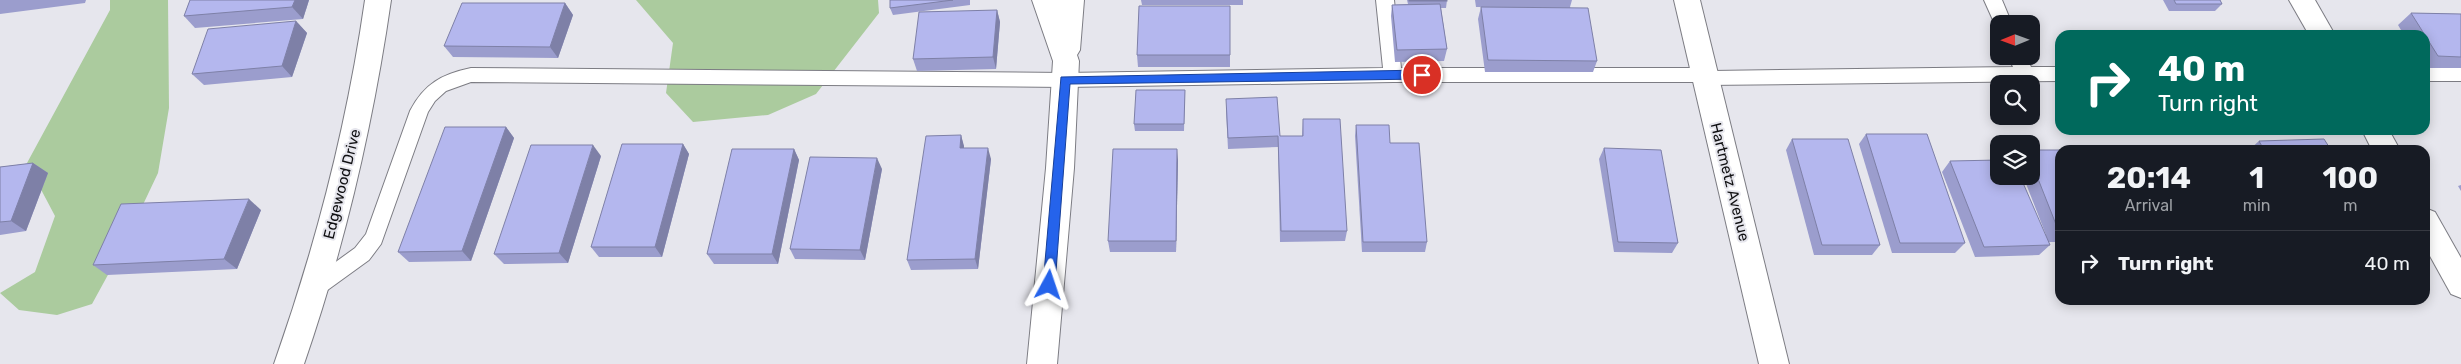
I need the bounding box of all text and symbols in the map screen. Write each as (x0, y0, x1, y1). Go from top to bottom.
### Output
north arrow (1990, 15, 2040, 65)
map controls (1990, 15, 2040, 185)
text: 40 m (2158, 48, 2245, 90)
icon: right (2075, 50, 2140, 115)
pin (1401, 54, 1443, 96)
icon: arrive (1408, 61, 1436, 89)
button: search (1990, 75, 2040, 125)
text: Turn right (2158, 90, 2258, 117)
street label: Hartmetz Avenue (1707, 121, 1753, 243)
street label: Edgewood Drive (320, 127, 364, 241)
button: layers (1990, 135, 2040, 185)
text: 20:14 (2107, 160, 2191, 196)
text: 1 (2249, 160, 2264, 196)
text: 100 (2322, 160, 2378, 196)
text: Arrival (2125, 196, 2173, 215)
text: min (2243, 196, 2271, 215)
text: m (2343, 196, 2357, 215)
icon: right (2075, 249, 2103, 277)
text: Turn right (2118, 252, 2213, 275)
text: 40 m (2365, 252, 2410, 275)
position arrow (1022, 258, 1074, 310)

